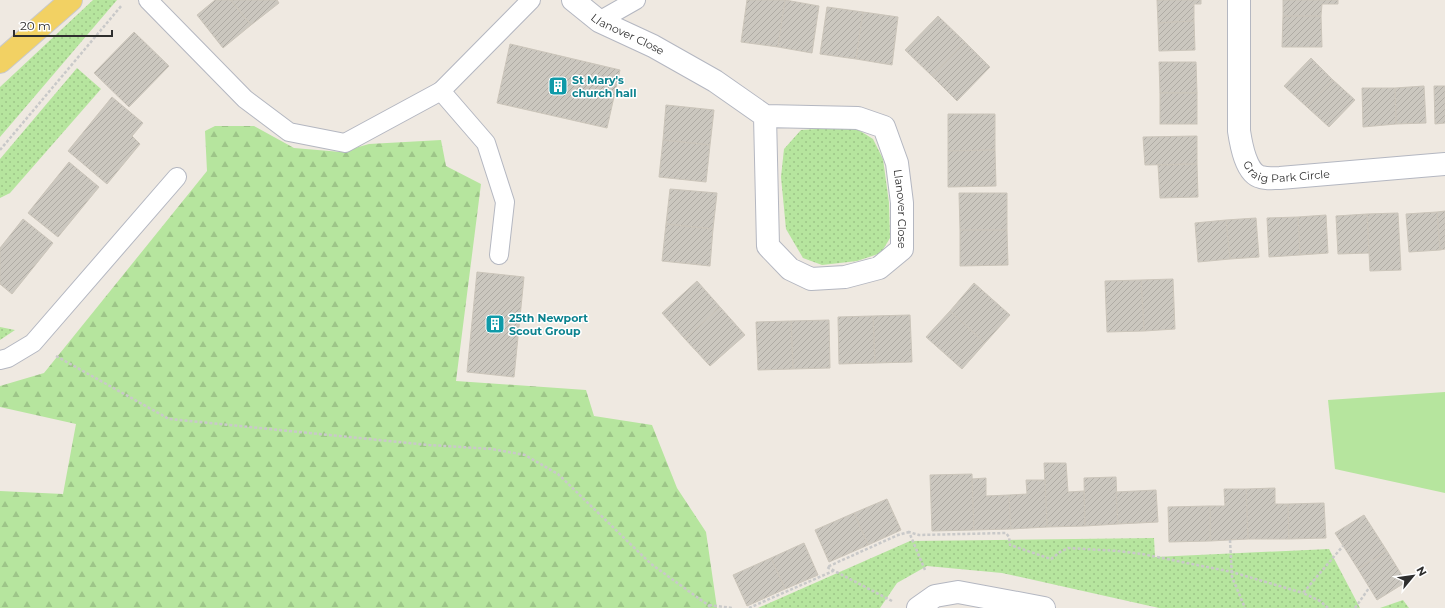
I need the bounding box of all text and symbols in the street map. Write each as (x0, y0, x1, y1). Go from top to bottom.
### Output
street label: Llanover Close (588, 10, 667, 58)
scale bar (14, 12, 112, 38)
text: 20 m (20, 18, 51, 33)
place label: St Mary's church hall (572, 73, 636, 100)
building icon: St Mary's church hall (547, 75, 569, 97)
street label: Graig Park Circle (1240, 158, 1331, 185)
street label: Llanover Close (891, 168, 909, 249)
place label: 25th Newport Scout Group (509, 311, 588, 338)
building icon: 25th Newport Scout Group (484, 313, 506, 335)
north arrow (1393, 556, 1433, 596)
text: N (1413, 564, 1430, 578)

